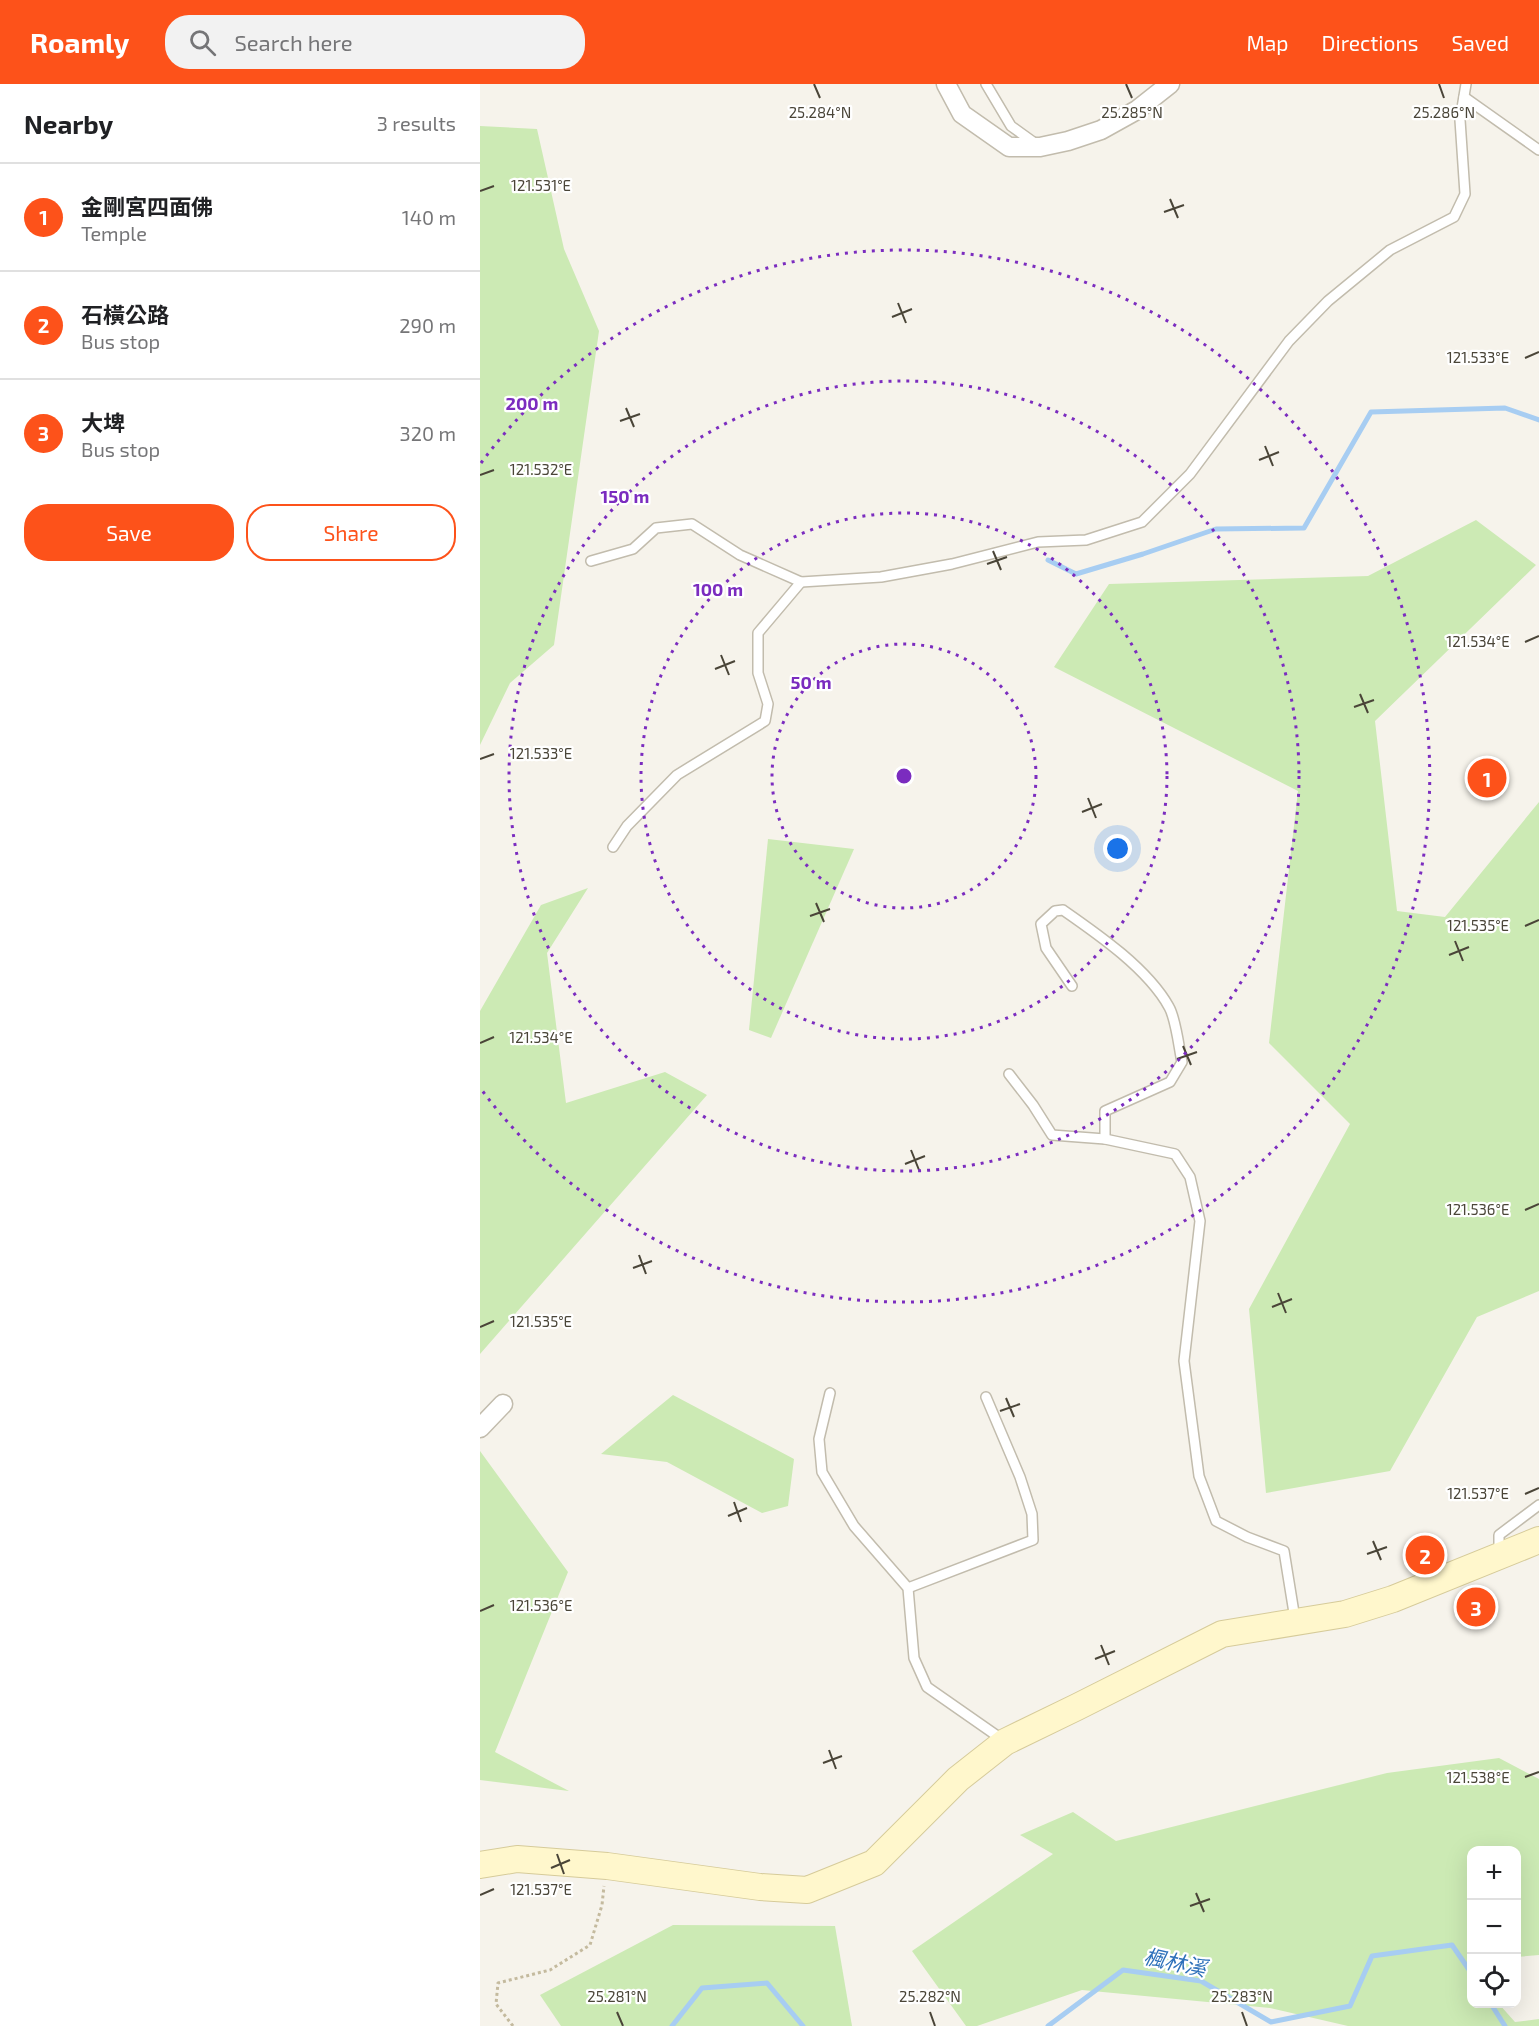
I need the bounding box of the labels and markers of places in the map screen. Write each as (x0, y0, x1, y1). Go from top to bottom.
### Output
pin: 1 (1468, 756, 1506, 800)
centre of rings (894, 766, 914, 786)
pin: 2 (1406, 1532, 1444, 1578)
pin: 3 (1456, 1584, 1496, 1630)

